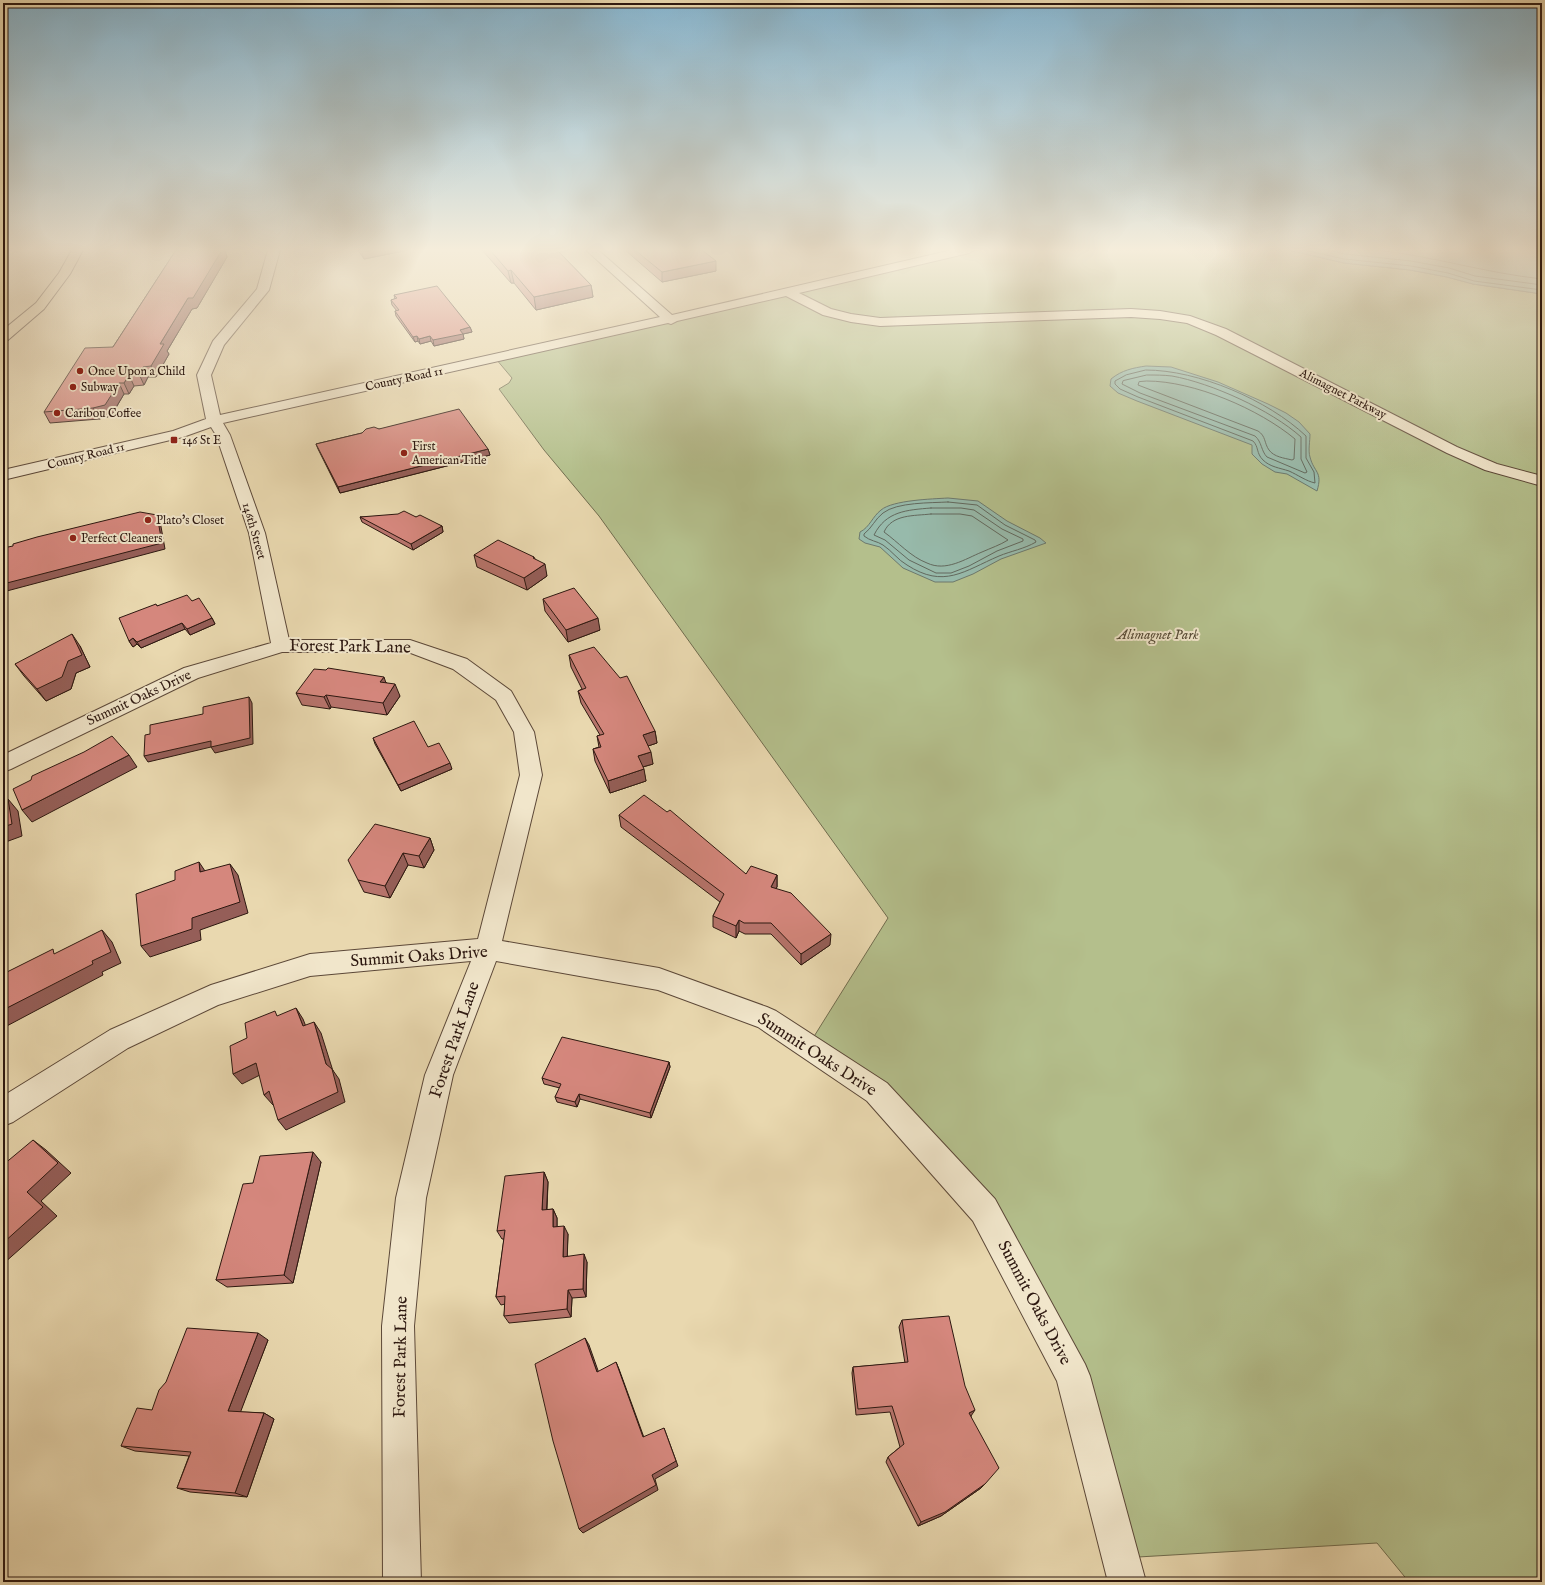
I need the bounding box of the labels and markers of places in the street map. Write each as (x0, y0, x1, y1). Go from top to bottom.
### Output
place label: Once Upon a Child (88, 364, 186, 380)
marker: Once Upon a Child (75, 366, 85, 376)
place label: Subway (81, 380, 119, 395)
marker: Subway (68, 382, 78, 392)
place label: Caribou Coffee (65, 406, 142, 421)
marker: Caribou Coffee (52, 408, 62, 418)
place label: 146 St E (182, 433, 221, 448)
marker: 146 St E (169, 435, 179, 445)
place label: First American Title (411, 439, 487, 468)
marker: First American Title (399, 448, 409, 458)
place label: Plato's Closet (156, 513, 224, 528)
marker: Plato's Closet (143, 515, 153, 525)
place label: Perfect Cleaners (81, 531, 162, 546)
marker: Perfect Cleaners (68, 533, 78, 543)

